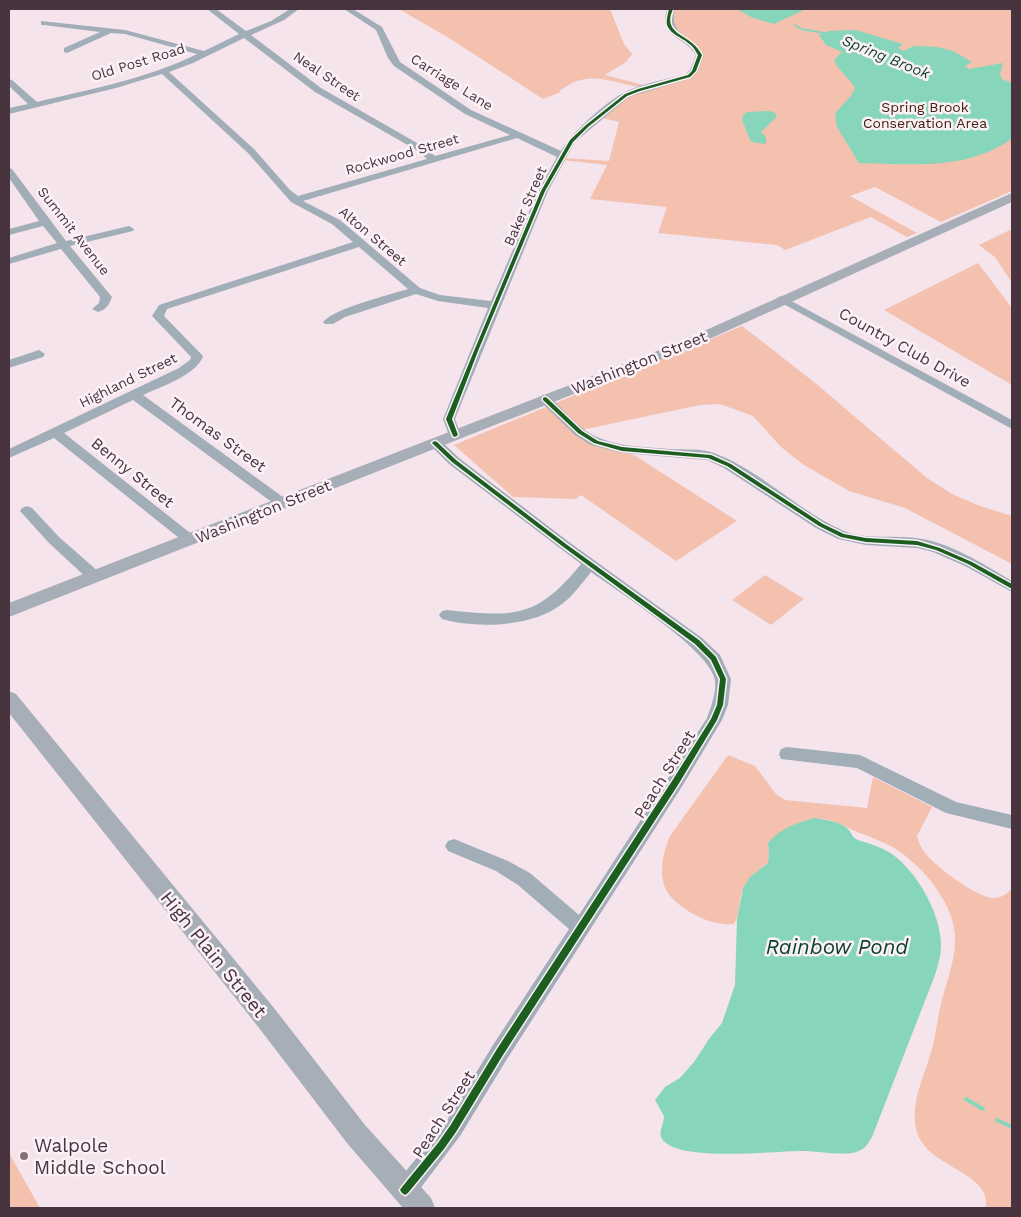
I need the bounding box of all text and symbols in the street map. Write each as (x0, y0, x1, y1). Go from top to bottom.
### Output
water label: Spring Brook (840, 31, 933, 83)
street label: Old Post Road (89, 40, 187, 84)
street label: Neal Street (291, 48, 363, 104)
street label: Carriage Lane (408, 50, 496, 114)
park label: Spring Brook Conservation Area (863, 99, 987, 131)
street label: Rockwood Street (343, 130, 461, 178)
street label: Baker Street (500, 164, 550, 248)
street label: Summit Avenue (35, 184, 113, 278)
street label: Alton Street (336, 203, 410, 269)
street label: Country Club Drive (836, 303, 974, 392)
street label: Washington Street (569, 326, 710, 398)
street label: Highland Street (77, 349, 180, 411)
street label: Thomas Street (166, 393, 270, 476)
street label: Benny Street (88, 433, 178, 512)
street label: Washington Street (193, 475, 334, 547)
street label: Peach Street (630, 726, 699, 822)
street label: High Plain Street (156, 886, 272, 1022)
water label: Rainbow Pond (766, 934, 909, 959)
street label: Peach Street (408, 1067, 479, 1162)
place label: Walpole Middle School (34, 1134, 166, 1179)
marker: Walpole Middle School (18, 1150, 30, 1162)

